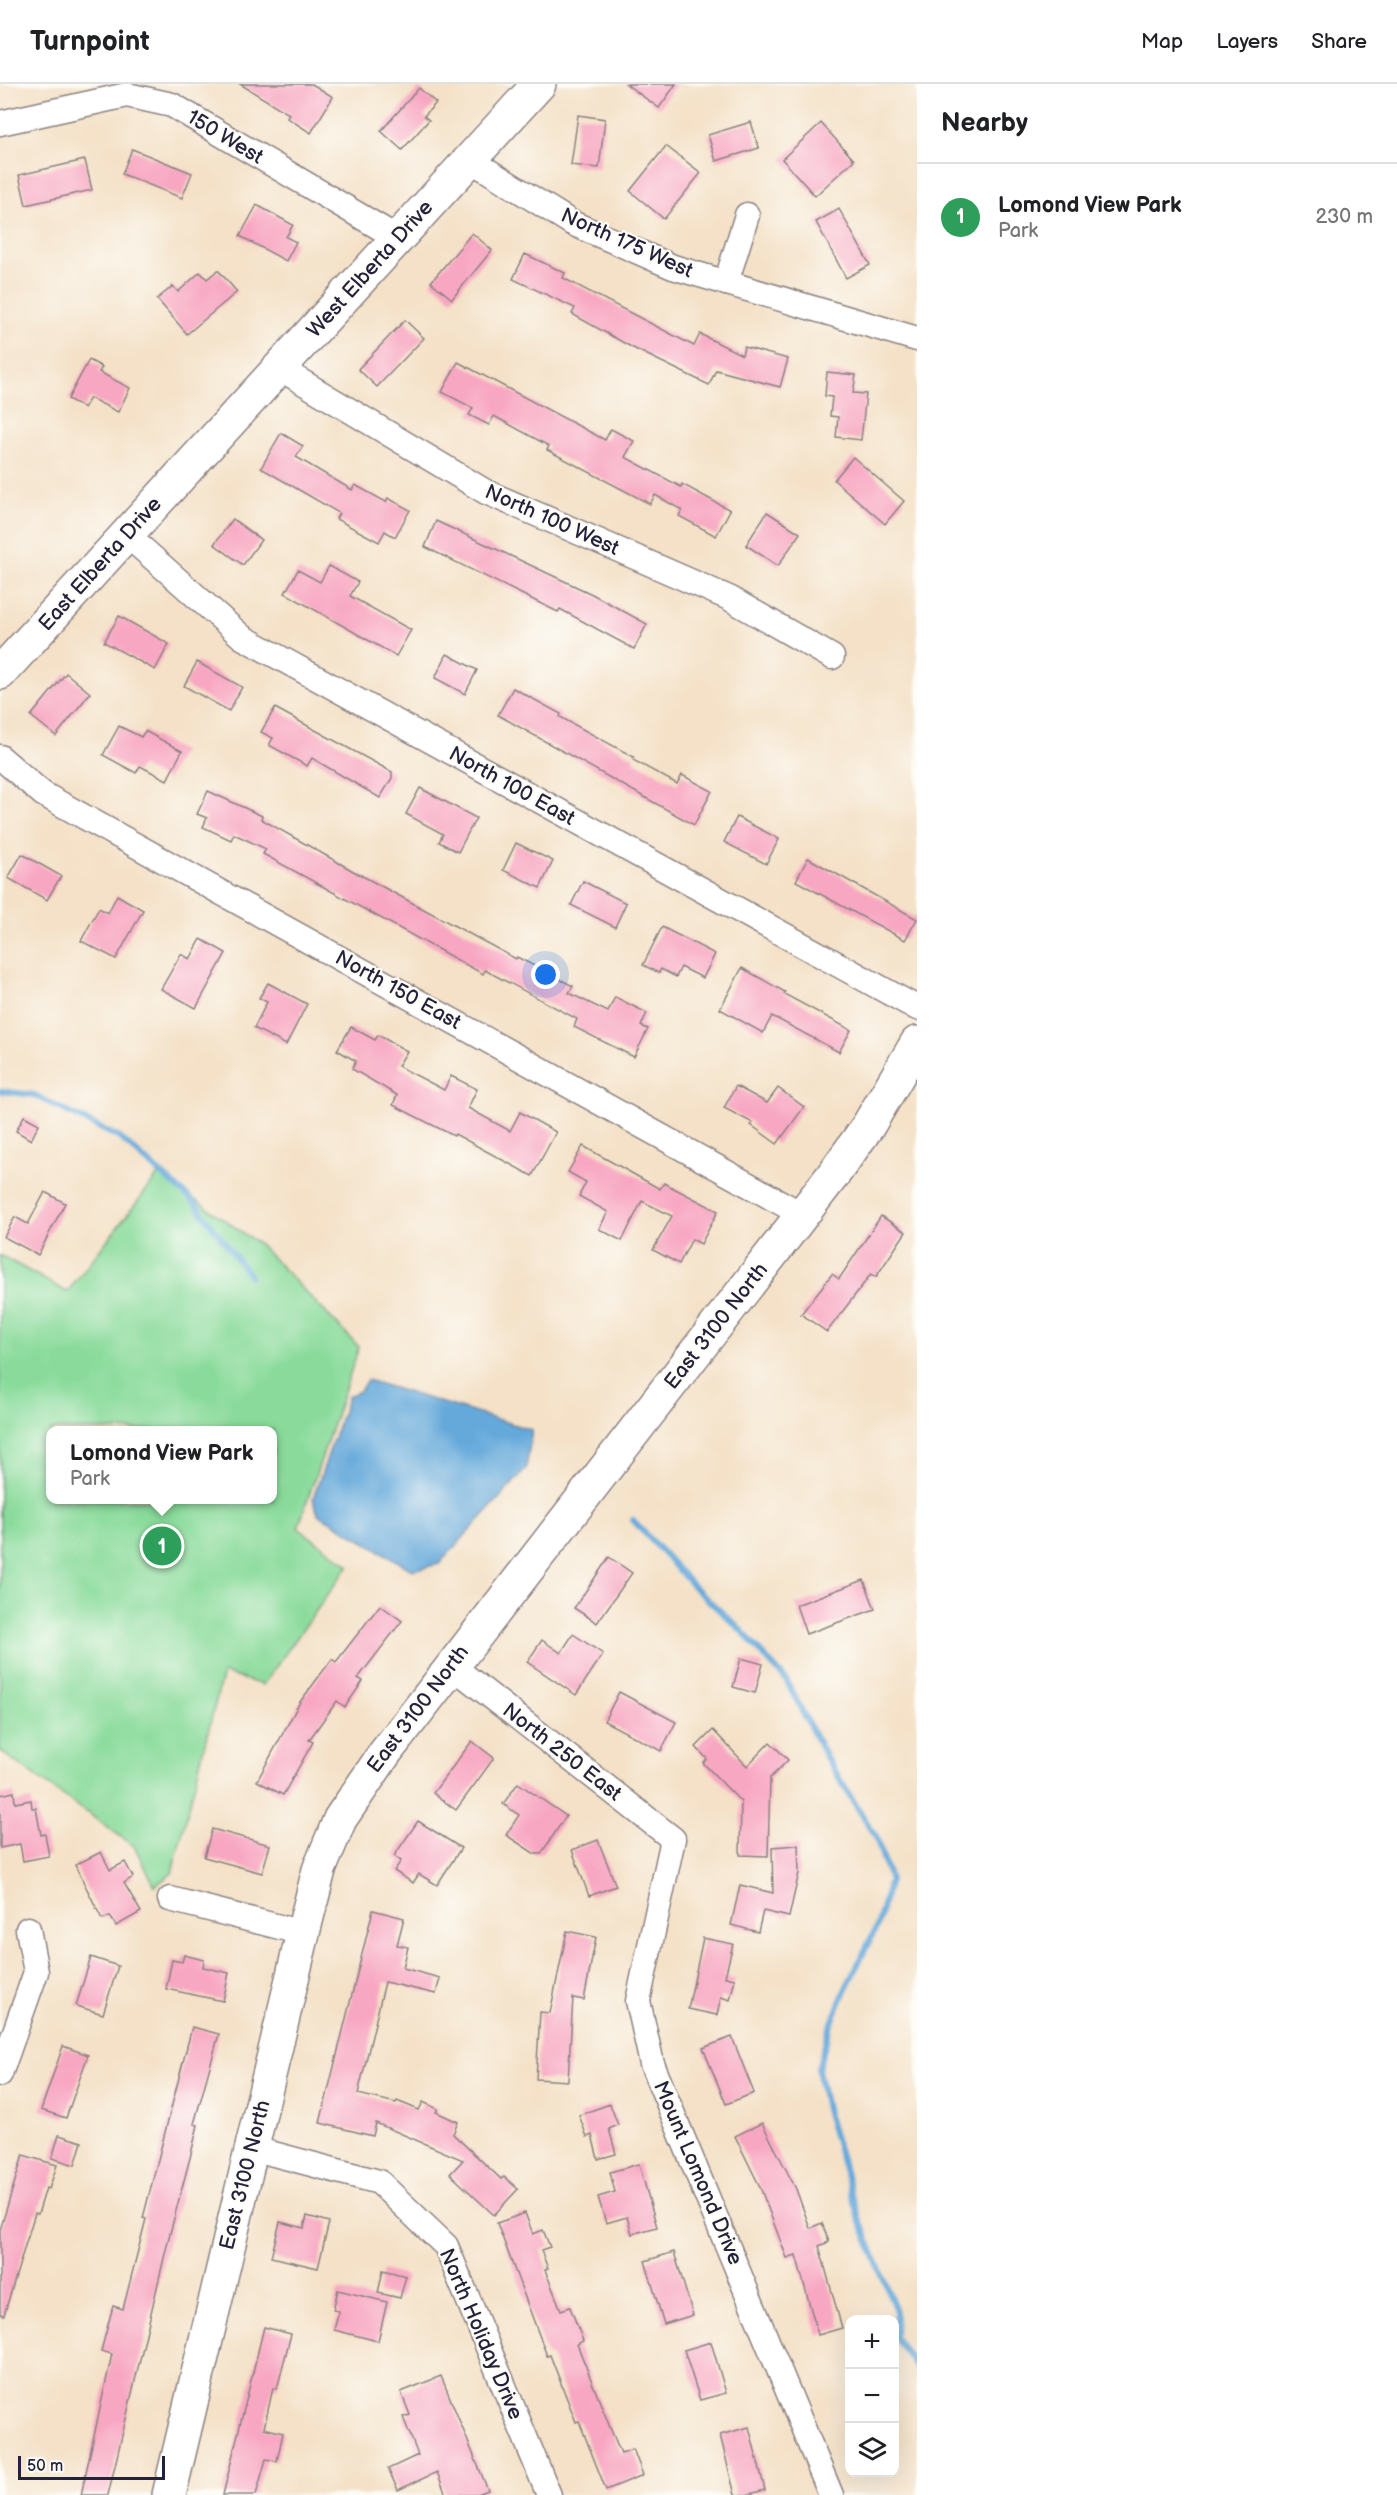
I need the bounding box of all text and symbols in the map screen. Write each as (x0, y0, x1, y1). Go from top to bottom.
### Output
text: Turnpoint (30, 25, 150, 58)
text: Map (1141, 29, 1183, 54)
text: Layers (1216, 29, 1278, 54)
text: Share (1311, 29, 1367, 54)
street label: 150 West (182, 105, 268, 170)
text: Nearby (941, 108, 1028, 139)
text: Lomond View Park (998, 192, 1182, 219)
street label: West Elberta Drive (302, 195, 438, 343)
street label: North 175 West (557, 203, 697, 283)
text: 1 (956, 205, 965, 229)
text: 230 m (1316, 205, 1373, 229)
text: Park (998, 219, 1038, 243)
street label: North 100 West (481, 479, 623, 561)
street label: East Elberta Drive (33, 492, 167, 636)
street label: North 100 East (445, 741, 580, 831)
street label: North 150 East (331, 945, 466, 1035)
your location (531, 960, 560, 989)
street label: East 3100 North (659, 1258, 773, 1394)
popup (46, 1426, 277, 1504)
text: Lomond View Park (70, 1440, 253, 1467)
text: Park (70, 1467, 110, 1491)
pin: 1 (142, 1524, 182, 1568)
street label: East 3100 North (362, 1640, 474, 1778)
street label: North 250 East (497, 1698, 627, 1807)
street label: Mount Lomond Drive (648, 2077, 748, 2269)
street label: East 3100 North (214, 2098, 276, 2252)
street label: North Holiday Drive (434, 2245, 528, 2423)
map controls (845, 2315, 899, 2477)
button: + (845, 2315, 899, 2369)
button: − (845, 2369, 899, 2423)
button: layers (845, 2423, 899, 2477)
scale bar (18, 2453, 165, 2480)
text: 50 m (27, 2457, 63, 2476)

